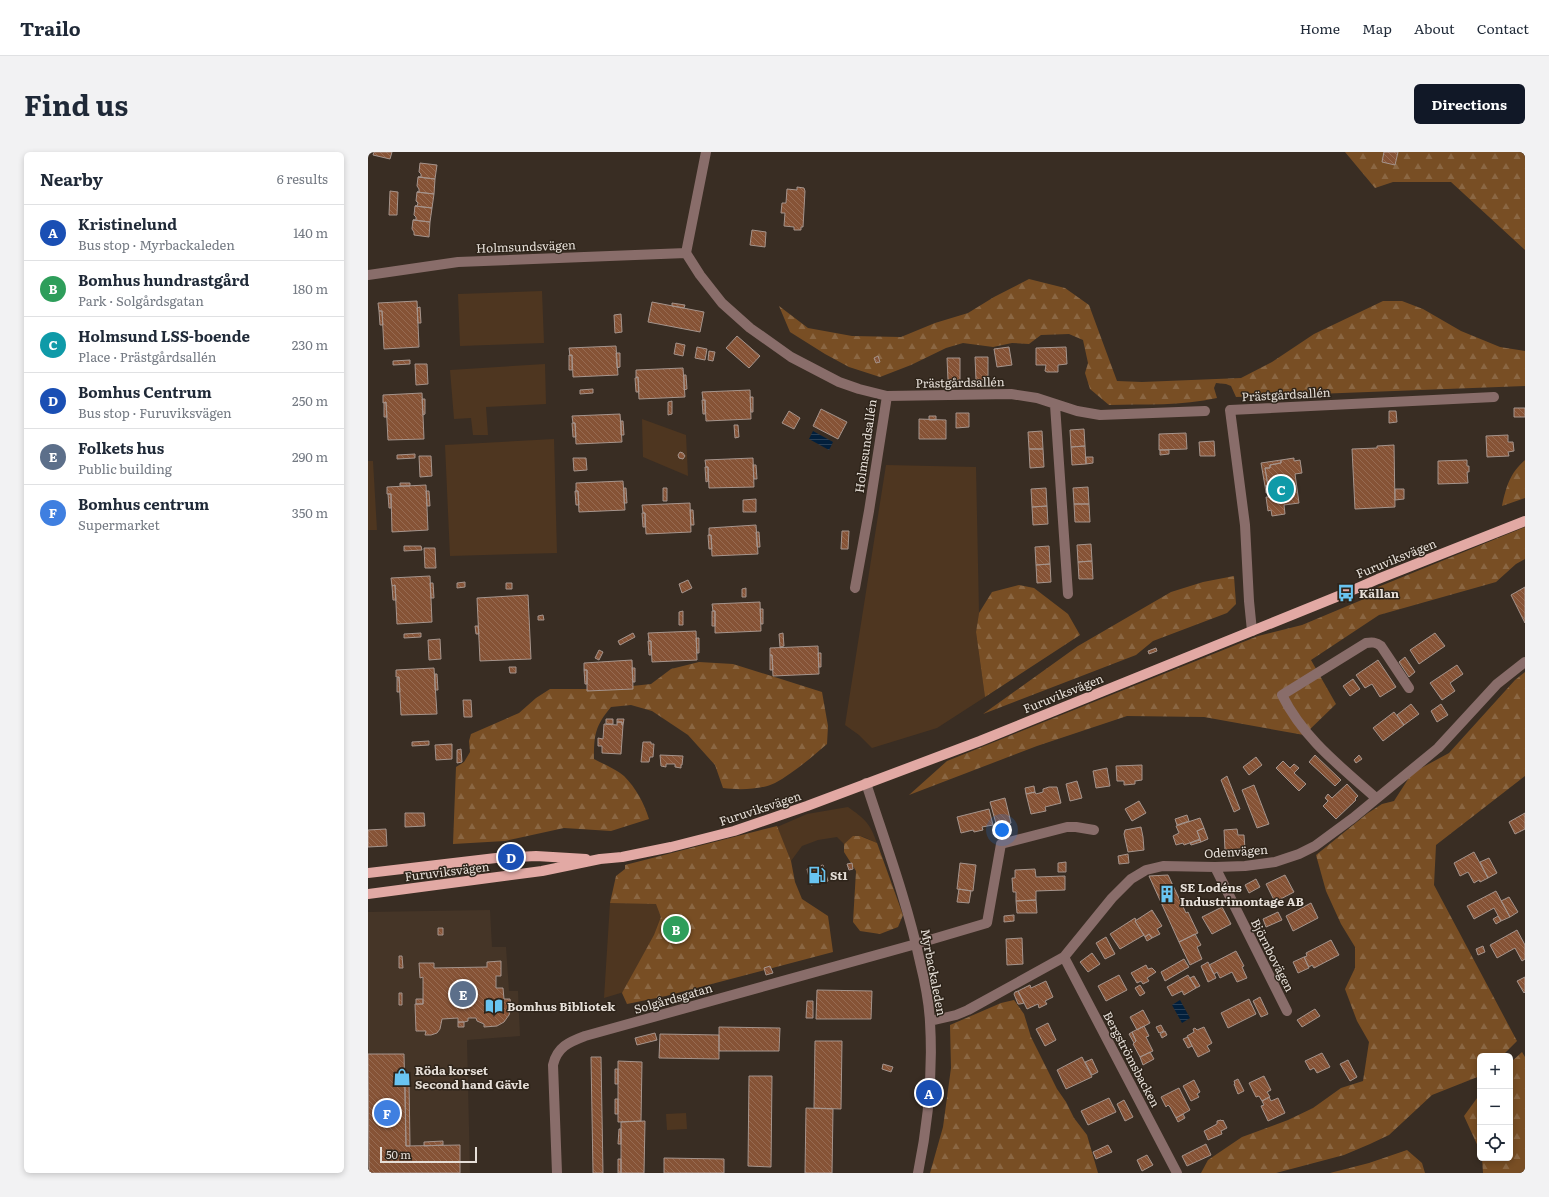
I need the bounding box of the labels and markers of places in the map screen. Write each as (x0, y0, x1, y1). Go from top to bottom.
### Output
pin: C (1268, 474, 1294, 504)
bus stop icon: Källan (1336, 583, 1356, 603)
place label: Källan (1359, 584, 1400, 602)
pin: D (498, 842, 524, 872)
fuel station icon: St1 (807, 865, 827, 885)
place label: St1 (830, 866, 848, 884)
place label: SE Lodéns Industrimontage AB (1180, 878, 1304, 910)
building icon: SE Lodéns Industrimontage AB (1157, 884, 1177, 904)
pin: B (663, 914, 689, 944)
pin: E (450, 979, 476, 1009)
library icon: Bomhus Bibliotek (484, 996, 504, 1016)
place label: Bomhus Bibliotek (507, 997, 616, 1015)
place label: Röda korset Second hand Gävle (415, 1061, 529, 1093)
shop icon: Röda korset Second hand Gävle (392, 1067, 412, 1087)
pin: A (916, 1078, 942, 1108)
pin: F (374, 1098, 400, 1128)

